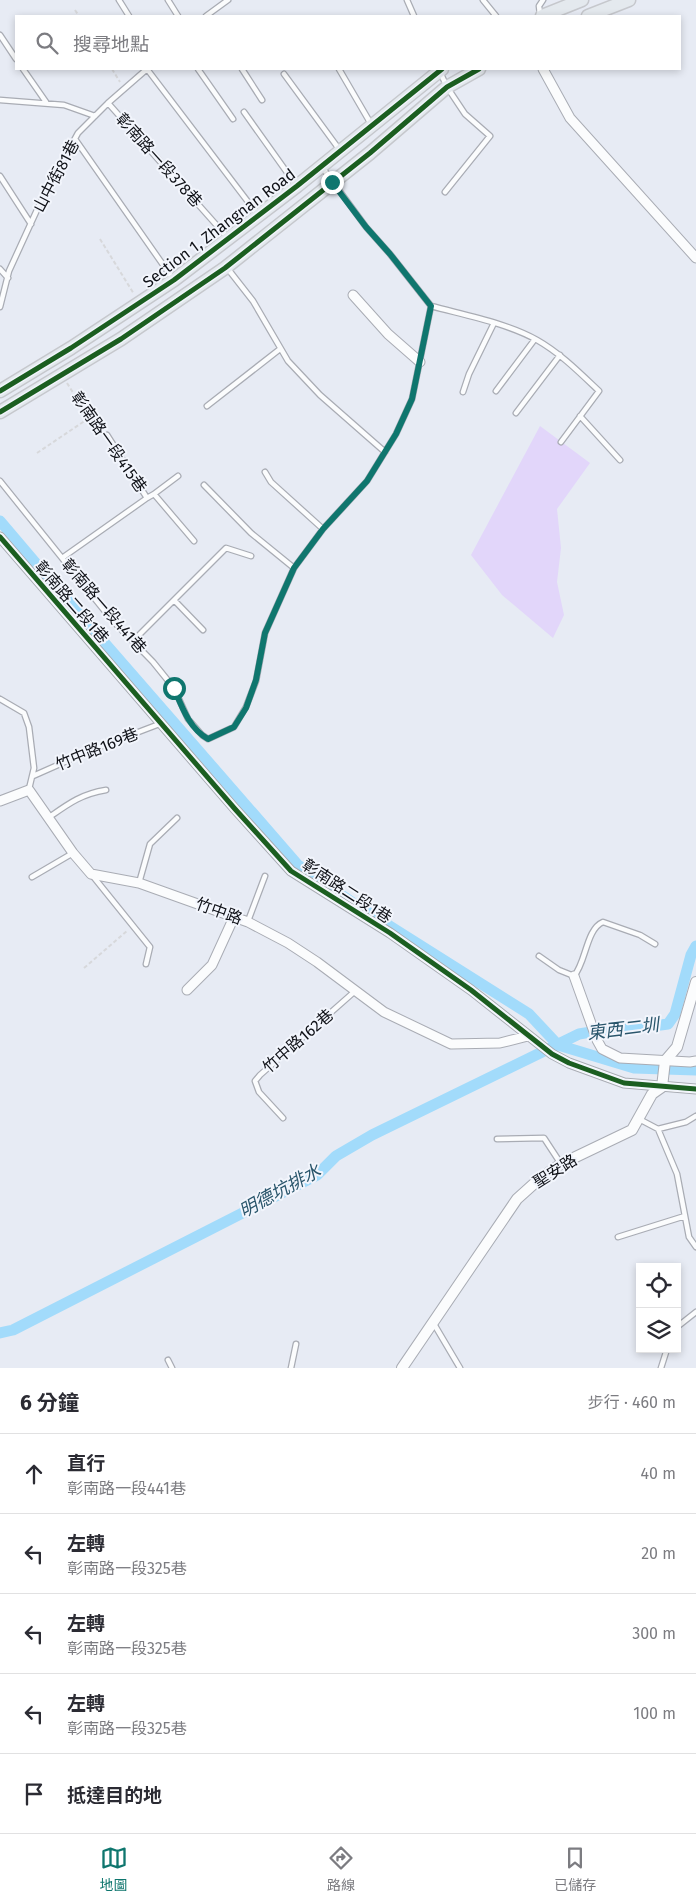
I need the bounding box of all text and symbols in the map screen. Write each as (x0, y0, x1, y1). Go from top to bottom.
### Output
search box (15, 15, 681, 70)
icon: search (33, 29, 61, 57)
text: 搜尋地點 (73, 33, 149, 56)
street label: 彰南路一段378巷 (112, 109, 206, 211)
street label: 山中街81巷 (29, 137, 83, 215)
street label: Section 1, Zhangnan Road (139, 164, 299, 292)
route end (321, 171, 344, 194)
street label: 彰南路一段415巷 (67, 388, 151, 496)
street label: 彰南路一段441巷 (58, 555, 150, 657)
street label: 彰南路二段1巷 (31, 557, 113, 647)
route start (163, 677, 186, 700)
street label: 竹中路169巷 (53, 724, 141, 774)
street label: 彰南路二段1巷 (299, 855, 395, 927)
street label: 竹中路 (193, 894, 245, 928)
street label: 竹中路162巷 (259, 1005, 337, 1077)
water label: 東西二圳 (586, 1013, 663, 1044)
street label: 聖安路 (530, 1150, 580, 1192)
water label: 明德坑排水 (235, 1159, 326, 1222)
map controls (636, 1263, 681, 1353)
button: locate (636, 1263, 681, 1308)
button: layers (636, 1308, 681, 1353)
text: 6 分鐘 (20, 1390, 79, 1416)
text: 步行 · 460 m (588, 1393, 676, 1412)
text: 直行 (67, 1452, 105, 1475)
icon: ahead (20, 1460, 48, 1488)
text: 40 m (641, 1464, 676, 1483)
text: 彰南路一段441巷 (67, 1479, 186, 1498)
text: 左轉 (67, 1532, 105, 1555)
icon: left (20, 1540, 48, 1568)
text: 20 m (641, 1544, 676, 1563)
text: 彰南路一段325巷 (67, 1559, 187, 1578)
text: 左轉 (67, 1612, 105, 1635)
icon: left (20, 1620, 48, 1648)
text: 300 m (632, 1624, 676, 1643)
text: 彰南路一段325巷 (67, 1639, 187, 1658)
text: 左轉 (67, 1692, 105, 1715)
icon: left (20, 1700, 48, 1728)
text: 100 m (633, 1704, 676, 1723)
text: 彰南路一段325巷 (67, 1719, 187, 1738)
icon: arrive (20, 1780, 48, 1808)
text: 抵達目的地 (67, 1784, 162, 1807)
tab: 地圖 (100, 1844, 128, 1894)
tab: 路線 (327, 1844, 355, 1894)
tab: 已儲存 (554, 1844, 596, 1894)

